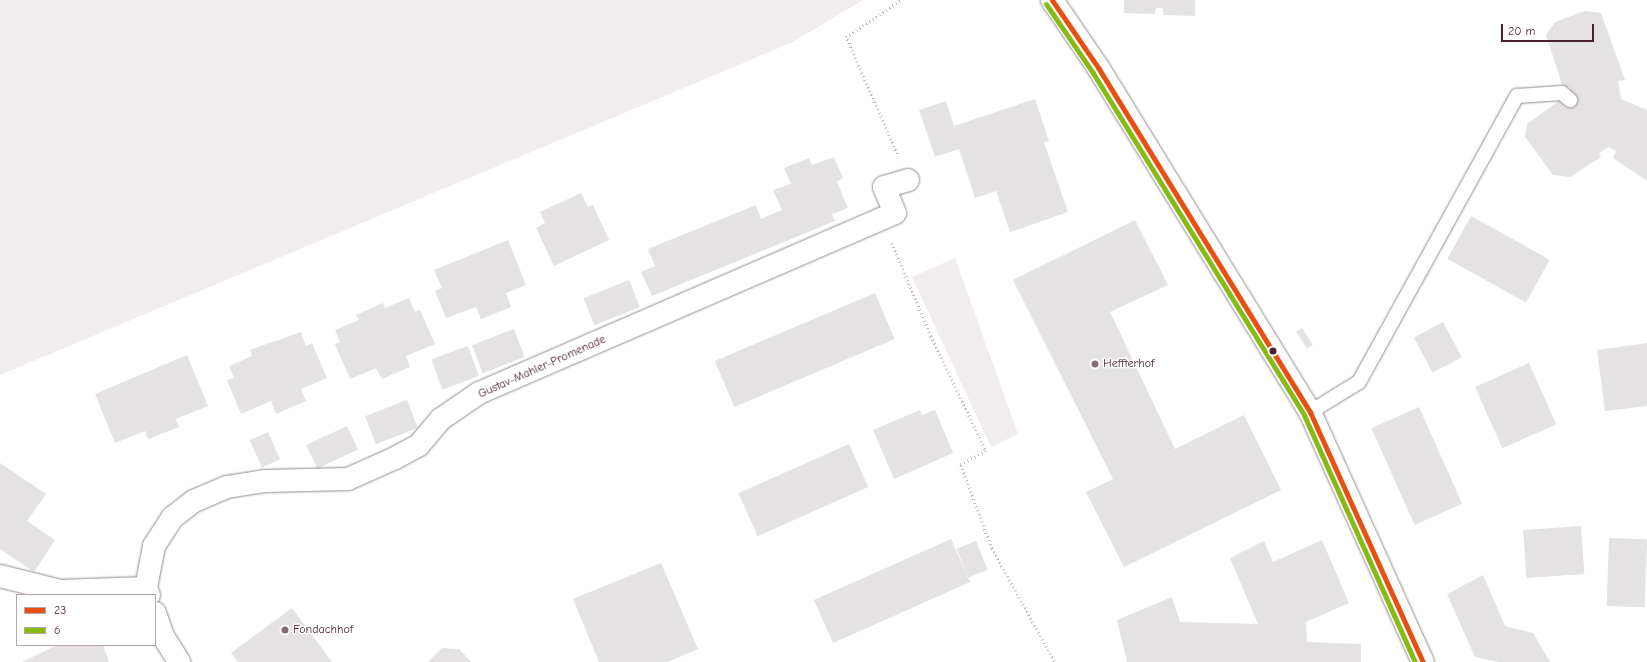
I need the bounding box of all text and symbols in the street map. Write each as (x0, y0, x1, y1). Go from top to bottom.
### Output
scale bar (1503, 16, 1596, 42)
text: 20 m (1508, 24, 1536, 38)
street label: Gustav-Mahler-Promenade (476, 332, 608, 402)
unlabelled marker (1268, 346, 1278, 356)
place label: Heffterhof (1103, 357, 1154, 371)
marker: Heffterhof (1090, 359, 1100, 369)
legend (16, 594, 156, 646)
text: 23 (54, 603, 66, 617)
text: 6 (54, 623, 61, 637)
place label: Fondachhof (293, 623, 353, 637)
marker: Fondachhof (280, 625, 290, 635)

